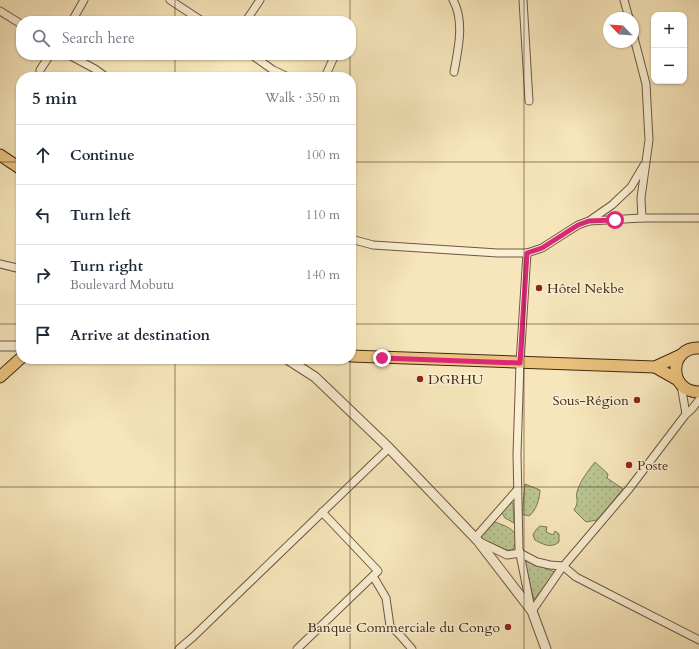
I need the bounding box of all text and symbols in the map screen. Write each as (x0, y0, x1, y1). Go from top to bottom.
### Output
north arrow (603, 12, 639, 48)
map controls (651, 12, 687, 84)
button: + (651, 12, 687, 48)
search box (16, 16, 356, 60)
icon: search (30, 27, 52, 49)
text: Search here (62, 28, 135, 48)
button: − (651, 48, 687, 84)
text: 5 min (32, 87, 77, 110)
text: Walk · 350 m (265, 89, 340, 107)
icon: ahead (32, 144, 54, 166)
text: Continue (70, 145, 135, 165)
text: 100 m (306, 146, 340, 164)
icon: left (32, 204, 54, 226)
text: Turn left (70, 205, 131, 225)
text: 110 m (306, 206, 340, 224)
route start (606, 211, 624, 229)
text: Turn right (70, 256, 143, 276)
icon: right (32, 264, 54, 286)
text: 140 m (306, 266, 340, 284)
text: Boulevard Mobutu (70, 276, 174, 294)
place label: Hôtel Nekbe (547, 279, 624, 298)
marker: Hôtel Nekbe (534, 283, 544, 293)
icon: arrive (32, 324, 54, 346)
text: Arrive at destination (70, 325, 210, 345)
route end (373, 349, 391, 367)
place label: DGRHU (428, 370, 484, 389)
marker: DGRHU (415, 374, 425, 384)
place label: Sous-Région (552, 391, 629, 410)
marker: Sous-Région (632, 395, 642, 405)
place label: Poste (637, 456, 668, 475)
marker: Poste (624, 460, 634, 470)
place label: Banque Commerciale du Congo (307, 618, 500, 637)
marker: Banque Commerciale du Congo (503, 622, 513, 632)

